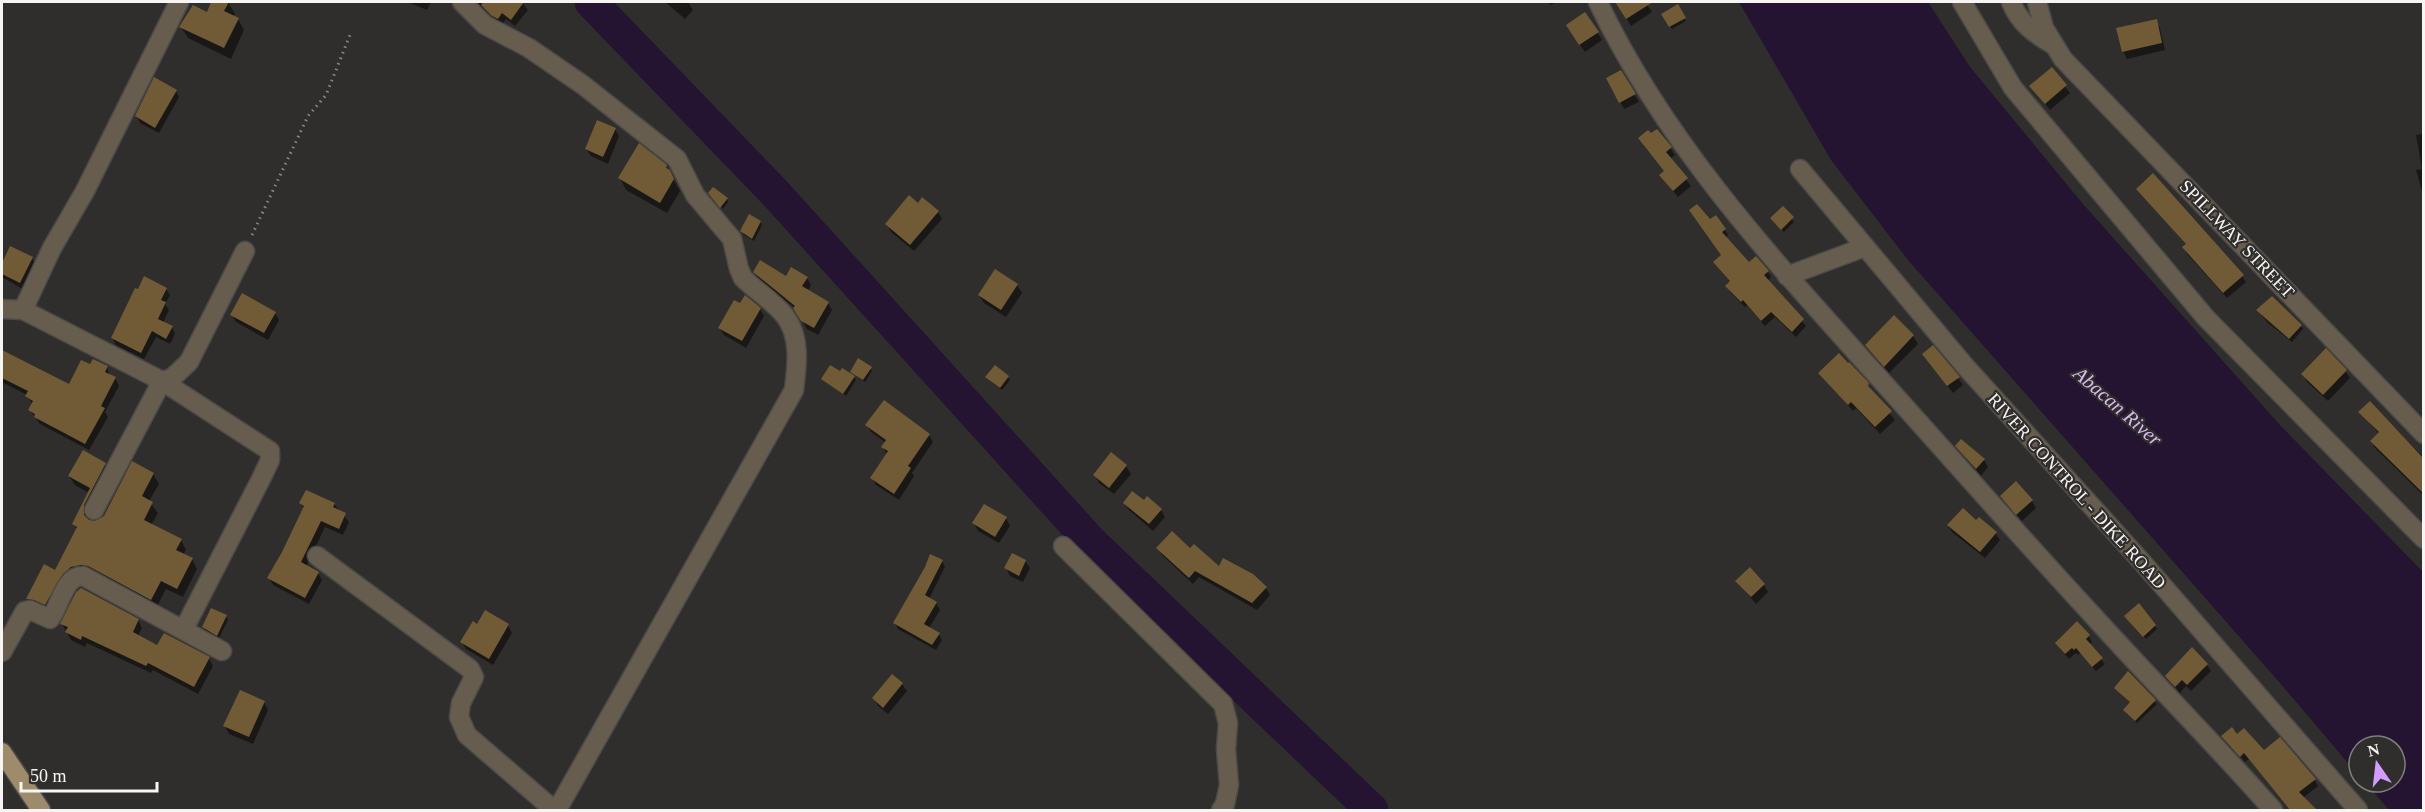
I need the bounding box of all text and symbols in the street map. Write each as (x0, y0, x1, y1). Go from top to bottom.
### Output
street label: SPILLWAY STREET (2176, 176, 2298, 302)
water label: Abacan River (2068, 360, 2167, 450)
street label: RIVER CONTROL - DIKE ROAD (1984, 389, 2170, 593)
north arrow (2347, 734, 2407, 794)
text: N (2366, 740, 2382, 760)
scale bar (21, 755, 158, 793)
text: 50 m (30, 766, 67, 786)

